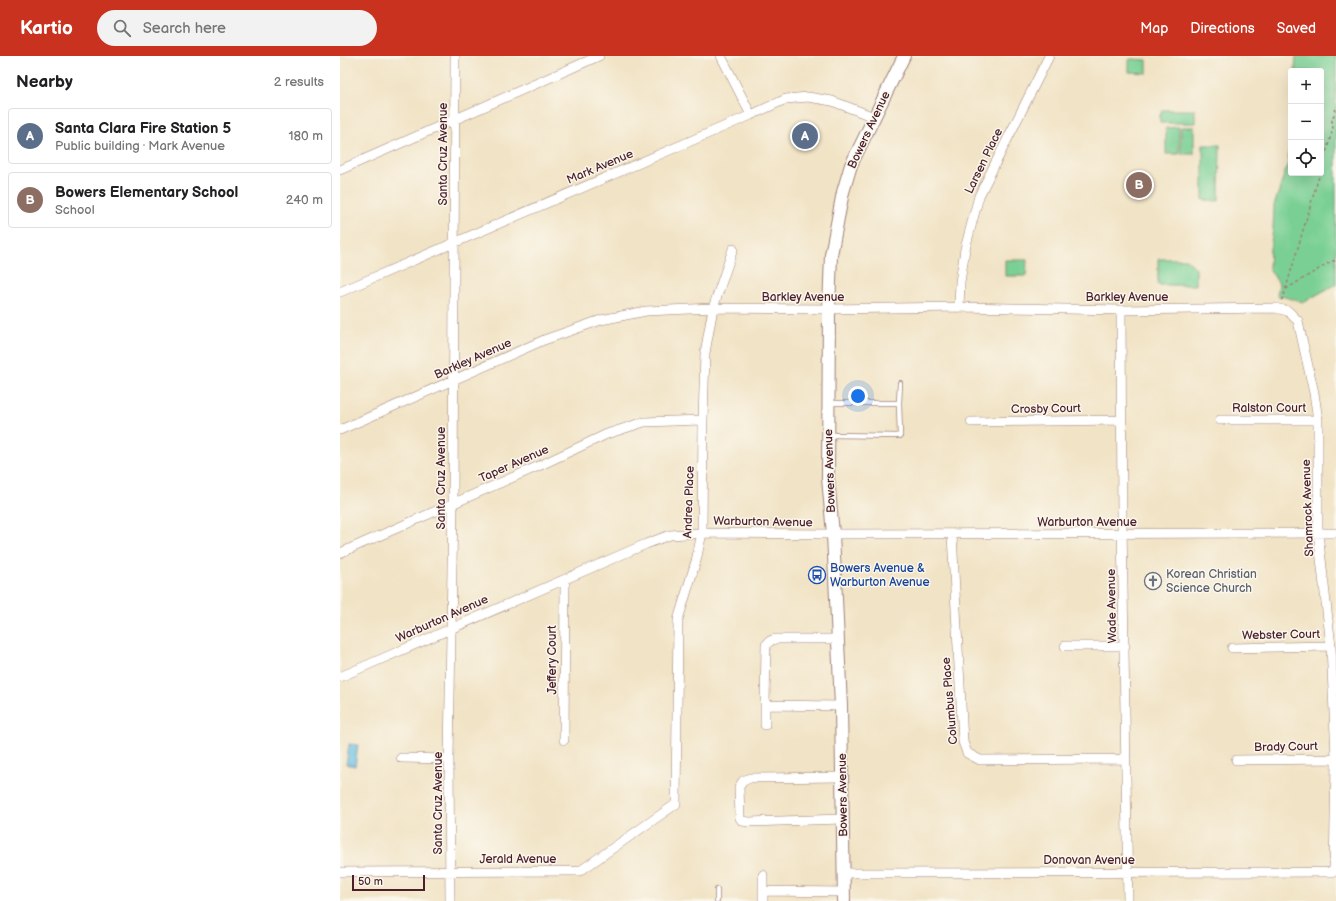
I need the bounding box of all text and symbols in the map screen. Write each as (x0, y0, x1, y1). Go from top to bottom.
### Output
search box (97, 10, 377, 46)
text: Kartio (20, 17, 73, 40)
icon: search (111, 17, 133, 39)
text: Search here (143, 19, 226, 38)
text: Map (1140, 20, 1168, 37)
text: Directions (1190, 20, 1255, 37)
text: Saved (1277, 20, 1316, 37)
map controls (1288, 68, 1324, 176)
button: + (1288, 68, 1324, 104)
text: Nearby (16, 72, 73, 92)
text: 2 results (274, 74, 324, 90)
street label: Bowers Avenue (844, 89, 894, 171)
street label: Santa Cruz Avenue (436, 103, 451, 205)
button: − (1288, 104, 1324, 140)
text: Santa Clara Fire Station 5 (55, 119, 231, 138)
pin: A (792, 121, 818, 151)
street label: Larsen Place (962, 126, 1006, 196)
text: A (26, 128, 34, 144)
text: 180 m (288, 128, 323, 144)
text: Public building · Mark Avenue (55, 138, 225, 154)
button: locate (1288, 140, 1324, 176)
street label: Mark Avenue (564, 146, 636, 188)
pin: B (1126, 170, 1152, 200)
text: Bowers Elementary School (55, 183, 238, 202)
text: B (25, 192, 35, 208)
text: 240 m (286, 192, 323, 208)
text: School (55, 202, 95, 218)
street label: Barkley Avenue (762, 290, 844, 305)
street label: Barkley Avenue (1086, 290, 1168, 305)
street label: Barkley Avenue (432, 335, 514, 383)
your location (848, 386, 868, 406)
street label: Crosby Court (1011, 401, 1081, 417)
street label: Ralston Court (1232, 401, 1306, 416)
street label: Santa Cruz Avenue (434, 427, 449, 529)
street label: Bowers Avenue (821, 429, 839, 513)
street label: Taper Avenue (477, 442, 551, 486)
street label: Shamrock Avenue (1299, 459, 1317, 557)
street label: Andrea Place (680, 465, 698, 539)
street label: Warburton Avenue (713, 514, 813, 530)
street label: Warburton Avenue (1037, 515, 1137, 530)
place label: Bowers Avenue & Warburton Avenue (830, 561, 930, 590)
bus stop icon: Bowers Avenue & Warburton Avenue (807, 565, 827, 585)
place label: Korean Christian Science Church (1166, 567, 1257, 596)
street label: Wade Avenue (1104, 569, 1120, 643)
church icon: Korean Christian Science Church (1143, 571, 1163, 591)
street label: Warburton Avenue (393, 592, 491, 646)
street label: Jeffery Court (545, 625, 560, 695)
street label: Webster Court (1242, 627, 1321, 643)
street label: Columbus Place (939, 657, 961, 745)
street label: Brady Court (1254, 739, 1318, 755)
street label: Santa Cruz Avenue (431, 752, 446, 854)
street label: Bowers Avenue (835, 753, 851, 837)
street label: Jerald Avenue (479, 852, 557, 867)
street label: Donovan Avenue (1043, 853, 1135, 868)
scale bar (352, 873, 425, 892)
text: 50 m (358, 875, 383, 888)

